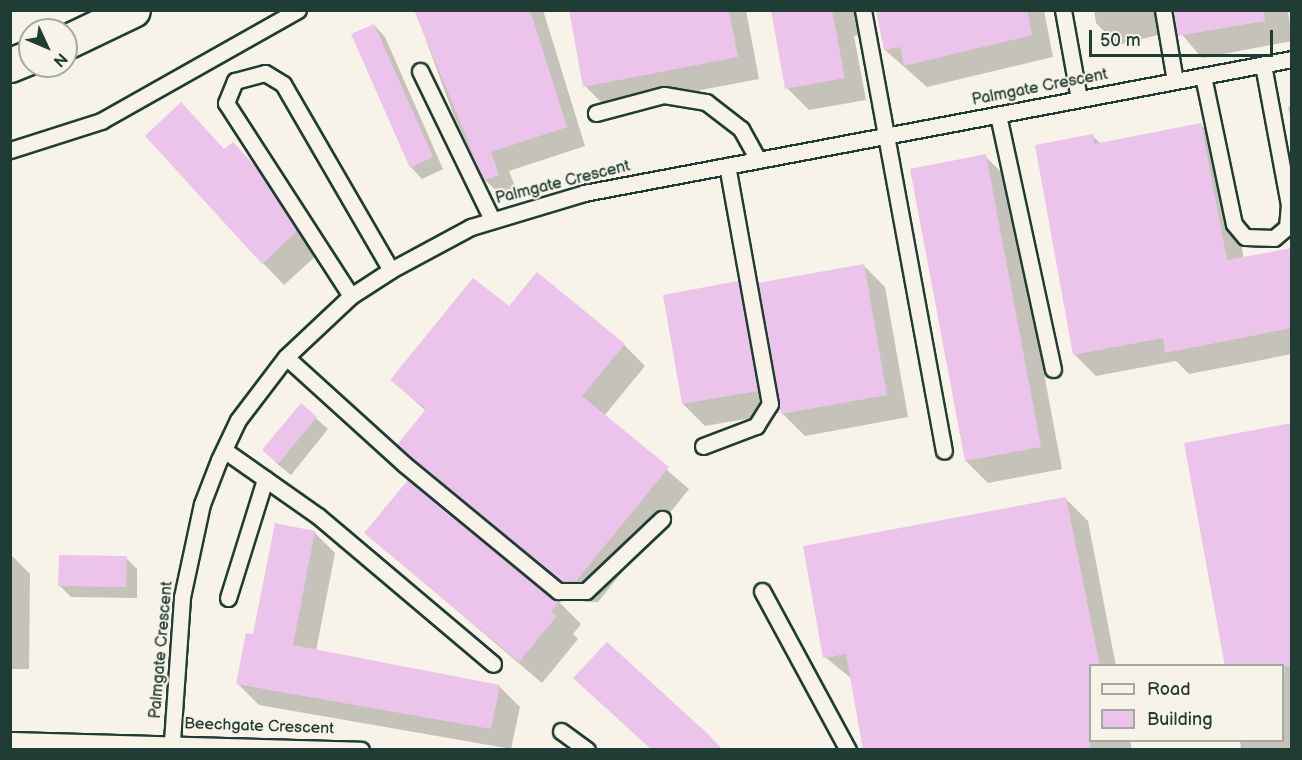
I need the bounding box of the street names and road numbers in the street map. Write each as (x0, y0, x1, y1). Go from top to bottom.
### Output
street label: Palmgate Crescent (970, 65, 1110, 111)
street label: Palmgate Crescent (494, 157, 632, 209)
street label: Palmgate Crescent (146, 580, 178, 720)
street label: Beechgate Crescent (184, 715, 334, 739)

